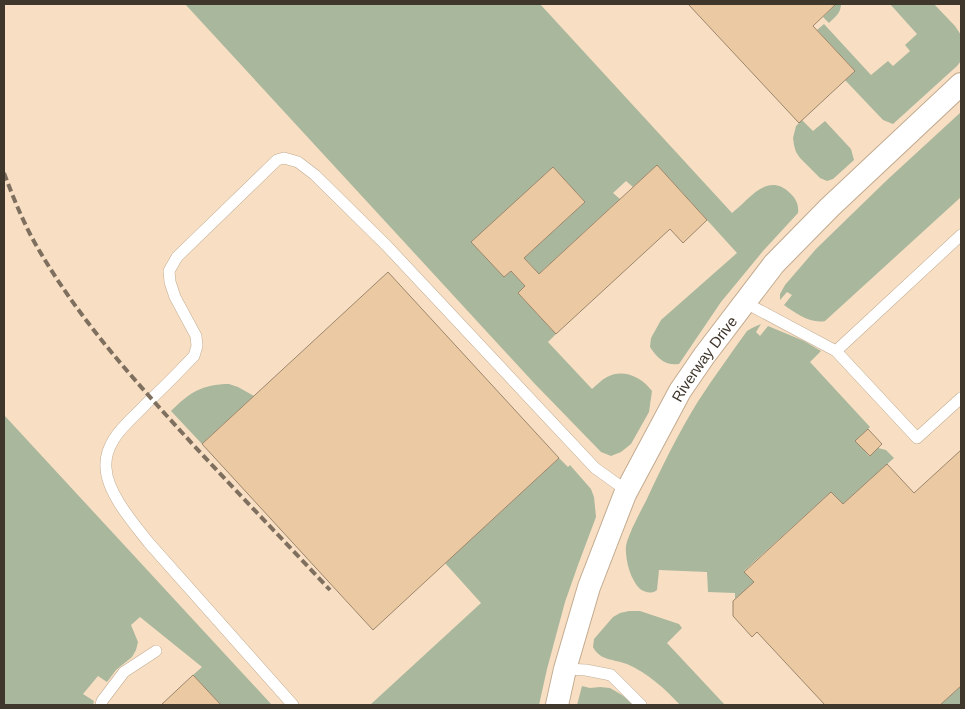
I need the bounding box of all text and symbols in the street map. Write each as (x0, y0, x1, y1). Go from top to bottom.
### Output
street label: Riverway Drive (668, 312, 740, 404)

